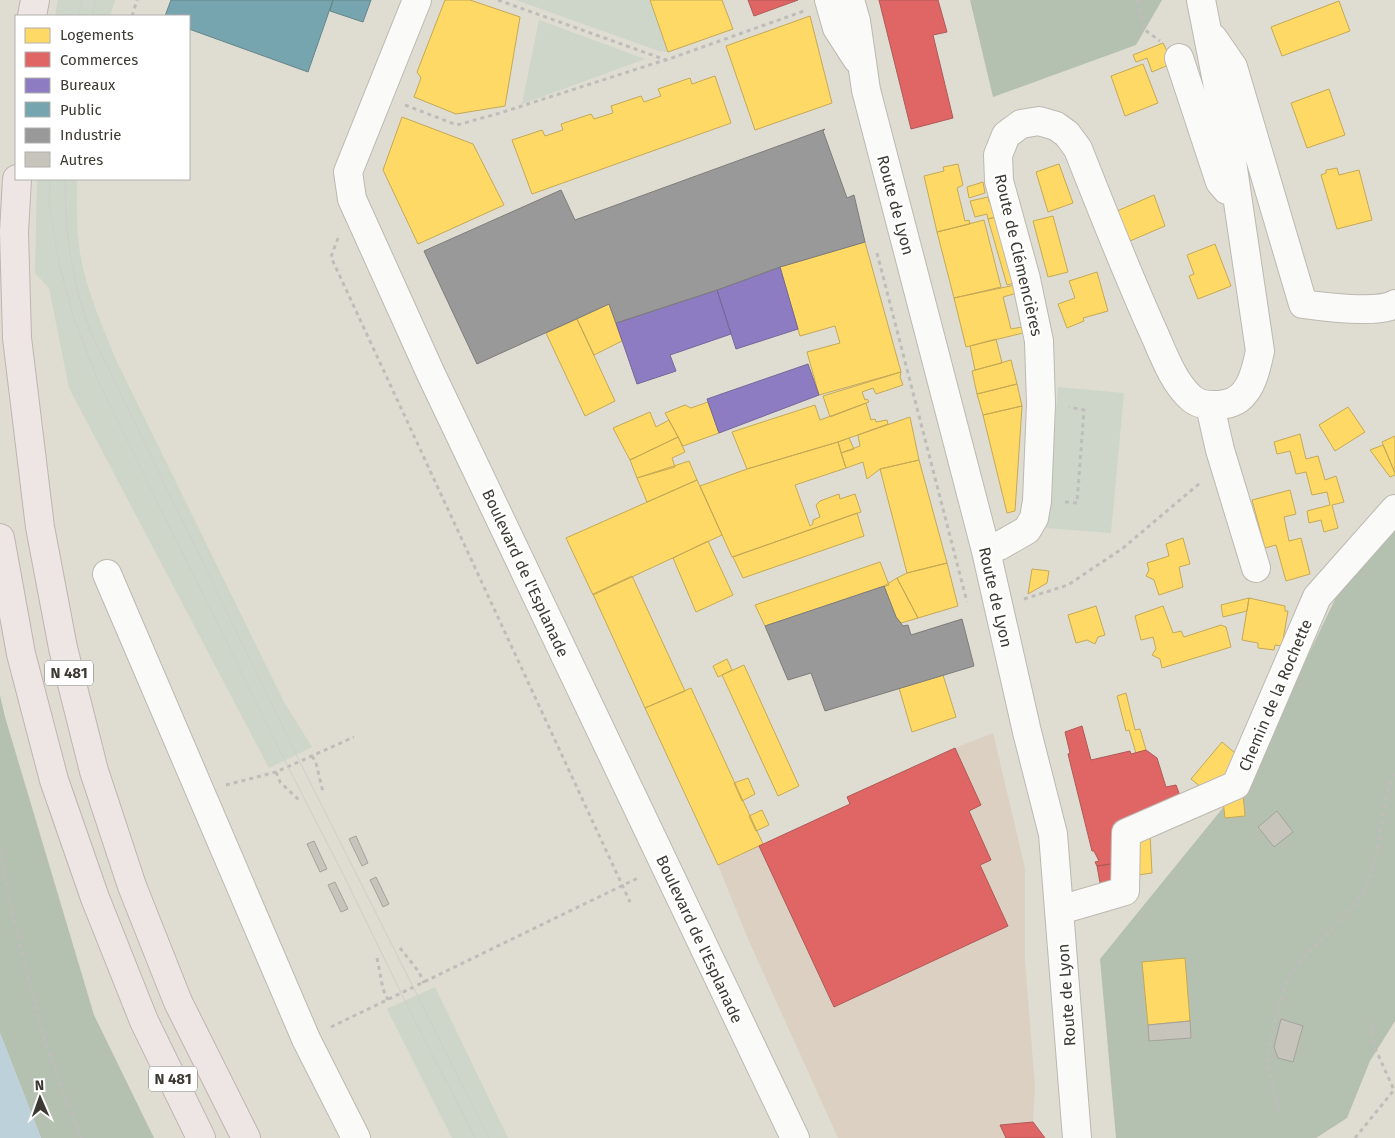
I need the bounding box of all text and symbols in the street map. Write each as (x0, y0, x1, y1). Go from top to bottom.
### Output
legend (15, 15, 190, 180)
text: Logements (60, 26, 134, 44)
text: Commerces (60, 51, 138, 69)
text: Bureaux (60, 76, 116, 94)
text: Public (60, 101, 102, 119)
text: Industrie (60, 126, 122, 144)
text: Autres (60, 151, 103, 169)
street label: Route de Lyon (873, 153, 918, 257)
street label: Route de Clémencières (991, 172, 1046, 338)
street label: Boulevard de l'Esplanade (478, 486, 573, 660)
street label: Route de Lyon (975, 545, 1016, 649)
street label: Chemin de la Rochette (1235, 616, 1316, 774)
road number: N 481 (45, 660, 93, 686)
street label: Boulevard de l'Esplanade (652, 852, 747, 1026)
street label: Route de Lyon (1053, 943, 1080, 1047)
road number: N 481 (149, 1066, 197, 1092)
north arrow (15, 1073, 65, 1123)
text: N (35, 1077, 45, 1094)

